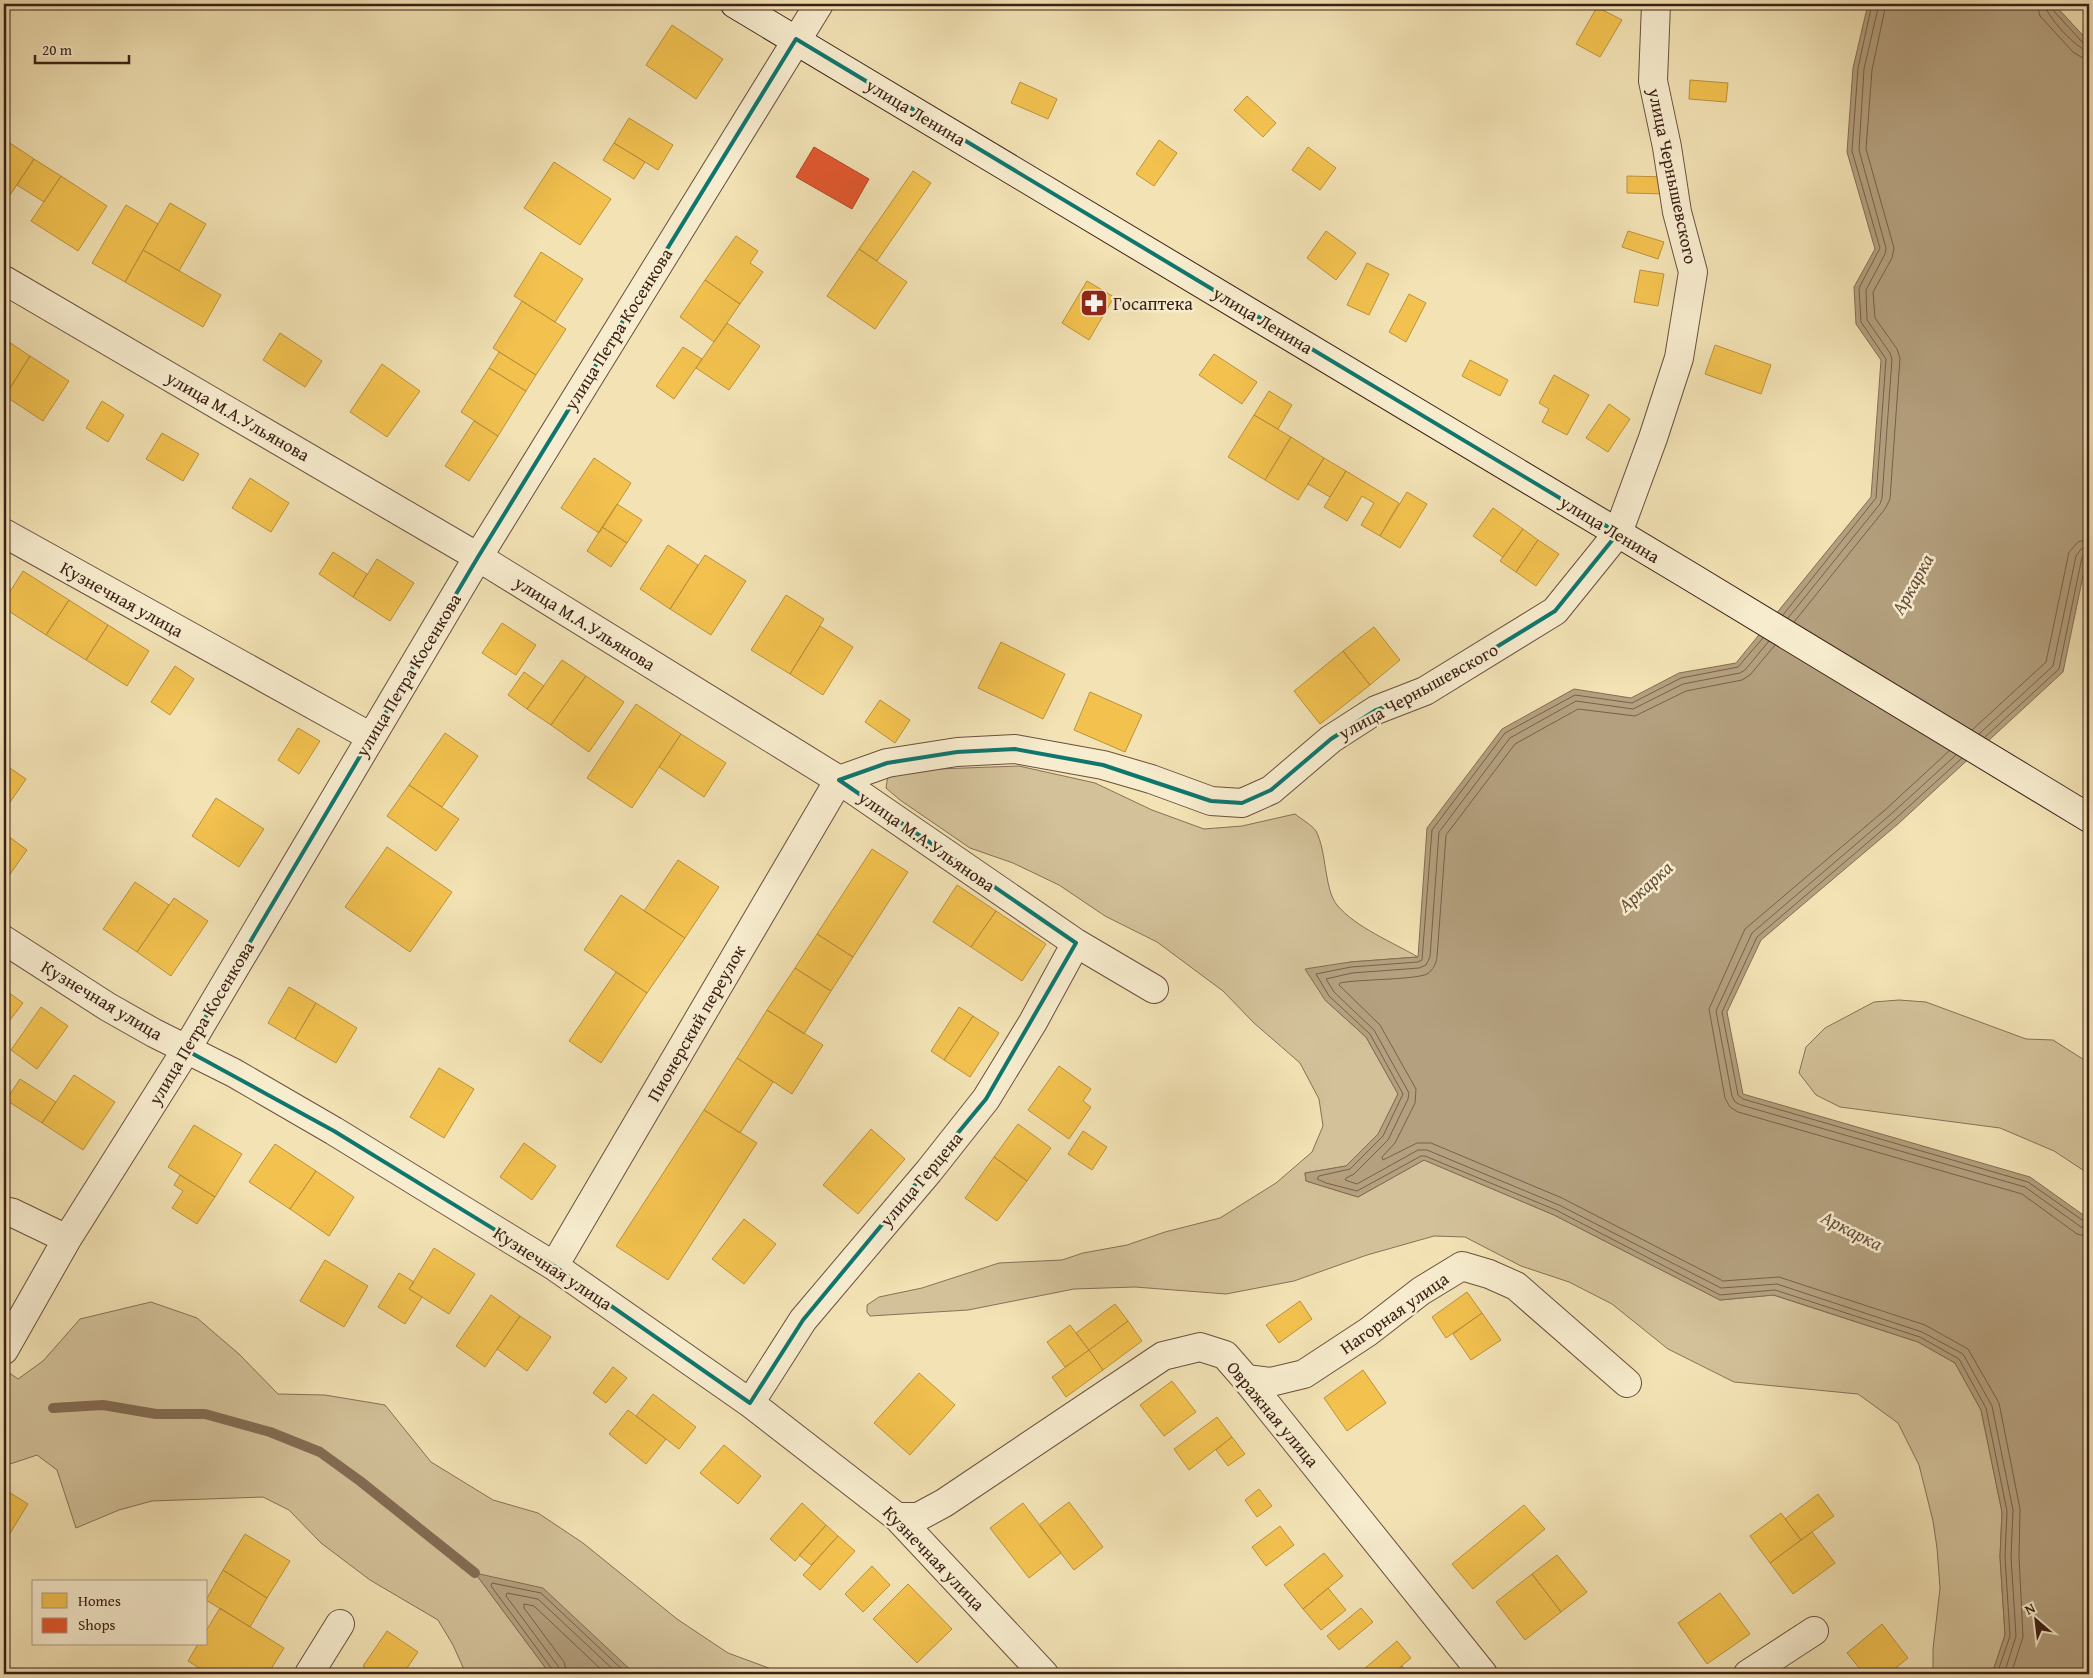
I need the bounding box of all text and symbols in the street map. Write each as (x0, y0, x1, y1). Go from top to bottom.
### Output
scale bar (35, 32, 129, 64)
text: 20 m (42, 39, 73, 60)
street label: улица Ленина (860, 71, 972, 153)
street label: улица Чернышевского (1641, 85, 1705, 266)
street label: улица Петра Косенкова (557, 242, 679, 416)
street label: улица Ленина (1207, 279, 1319, 361)
pharmacy icon: Госаптека (1079, 288, 1109, 318)
place label: Госаптека (1113, 290, 1193, 317)
street label: улица М.А.Ульянова (160, 363, 315, 468)
street label: улица Ленина (1554, 488, 1666, 570)
water label: Аркарка (1883, 548, 1940, 620)
street label: Кузнечная улица (55, 554, 189, 644)
street label: улица М.А.Ульянова (508, 568, 661, 678)
street label: улица Петра Косенкова (348, 588, 468, 763)
street label: улица Чернышевского (1332, 636, 1503, 747)
street label: улица М.А.Ульянова (852, 783, 1001, 899)
water label: Аркарка (1611, 854, 1679, 919)
street label: улица Петра Косенкова (141, 936, 261, 1111)
street label: Пионерский переулок (640, 939, 752, 1107)
street label: Кузнечная улица (36, 953, 168, 1047)
street label: улица Герцена (872, 1125, 969, 1233)
water label: Аркарка (1816, 1202, 1888, 1257)
street label: Кузнечная улица (488, 1219, 618, 1317)
street label: Нагорная улица (1334, 1265, 1454, 1361)
street label: Овражная улица (1220, 1355, 1326, 1474)
street label: Кузнечная улица (877, 1499, 992, 1617)
legend (32, 1580, 208, 1646)
text: Homes (78, 1590, 121, 1611)
north arrow (2010, 1596, 2060, 1646)
text: N (2021, 1597, 2039, 1620)
text: Shops (78, 1614, 115, 1635)

